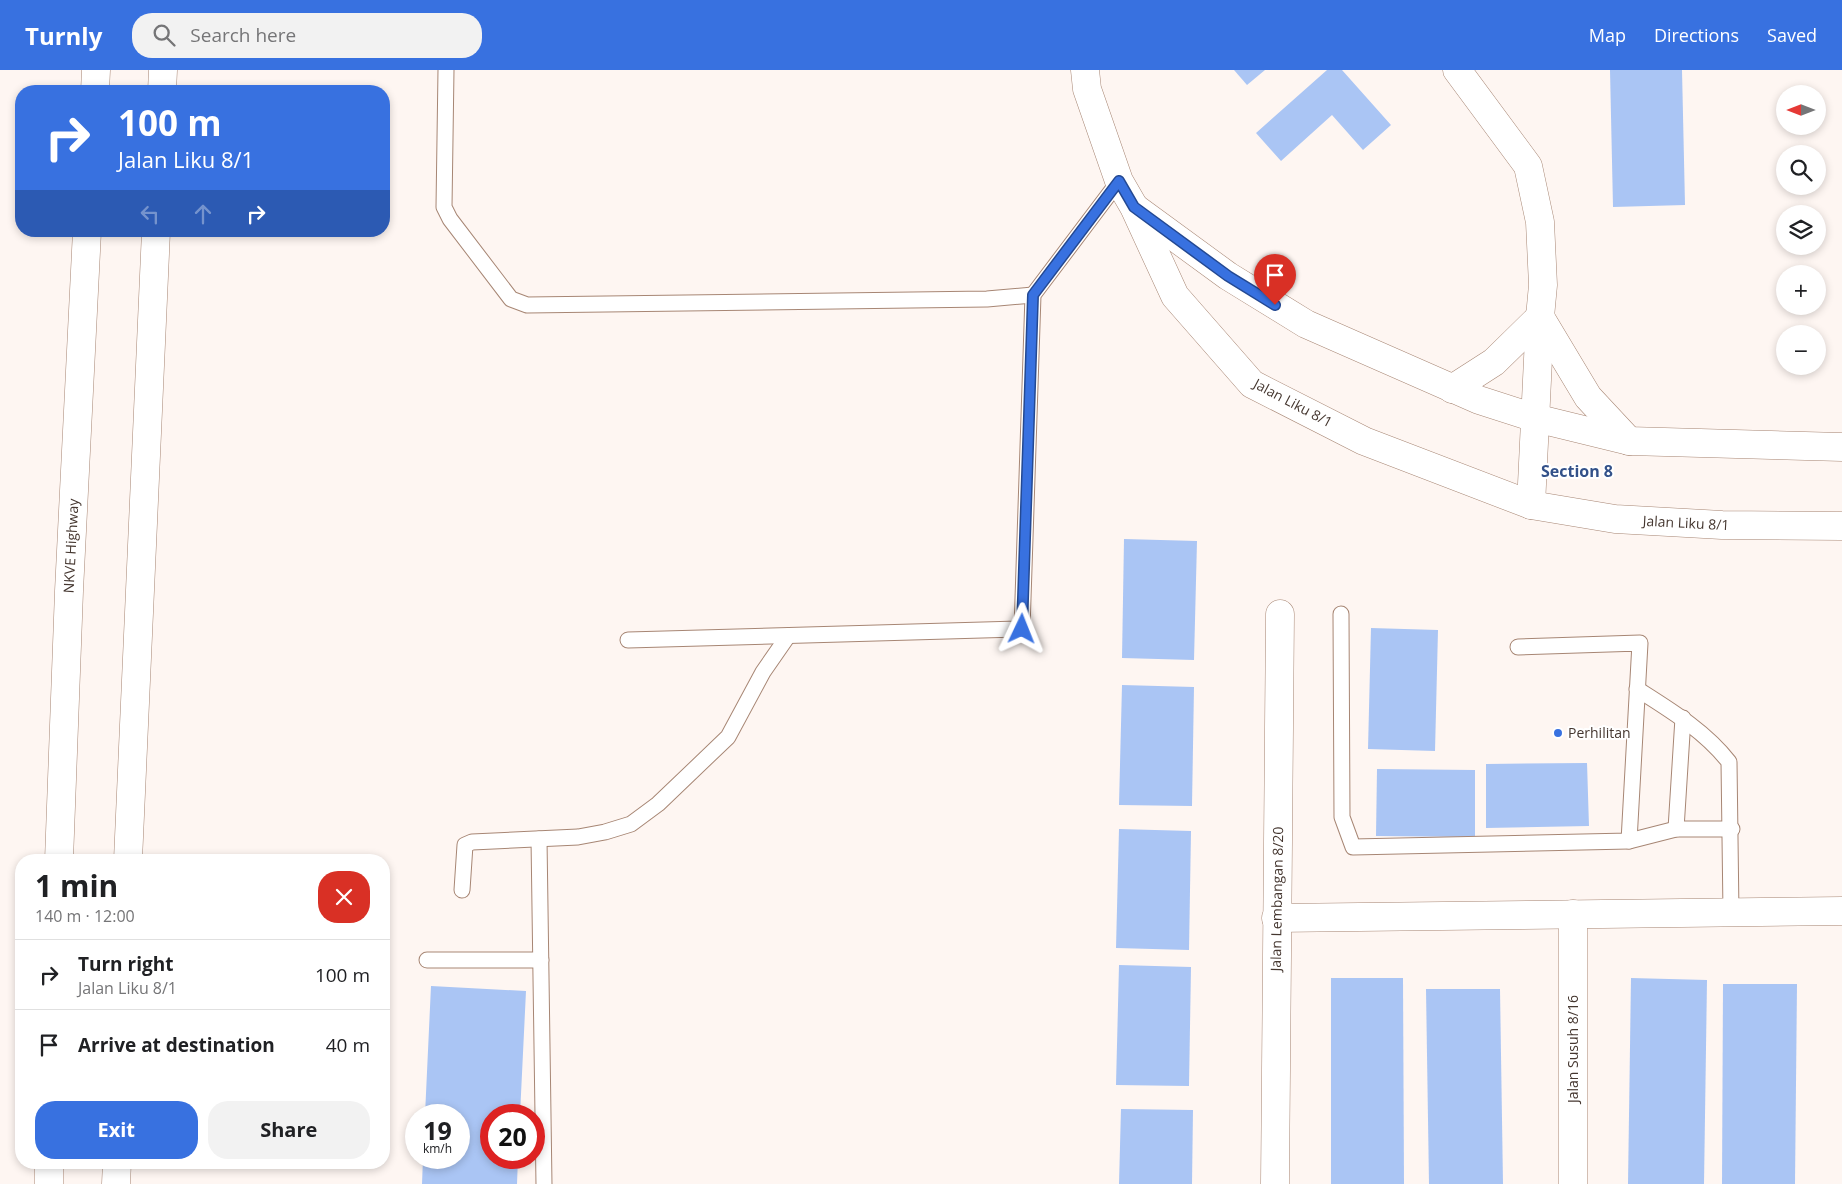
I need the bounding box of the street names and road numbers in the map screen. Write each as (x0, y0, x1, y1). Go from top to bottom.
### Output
street label: Jalan Liku 8/1 (1249, 373, 1336, 431)
street label: NKVE Highway (59, 497, 83, 594)
street label: Jalan Liku 8/1 (1640, 511, 1730, 534)
street label: Jalan Lembangan 8/20 (1266, 826, 1287, 974)
street label: Jalan Susuh 8/16 (1563, 995, 1582, 1105)

